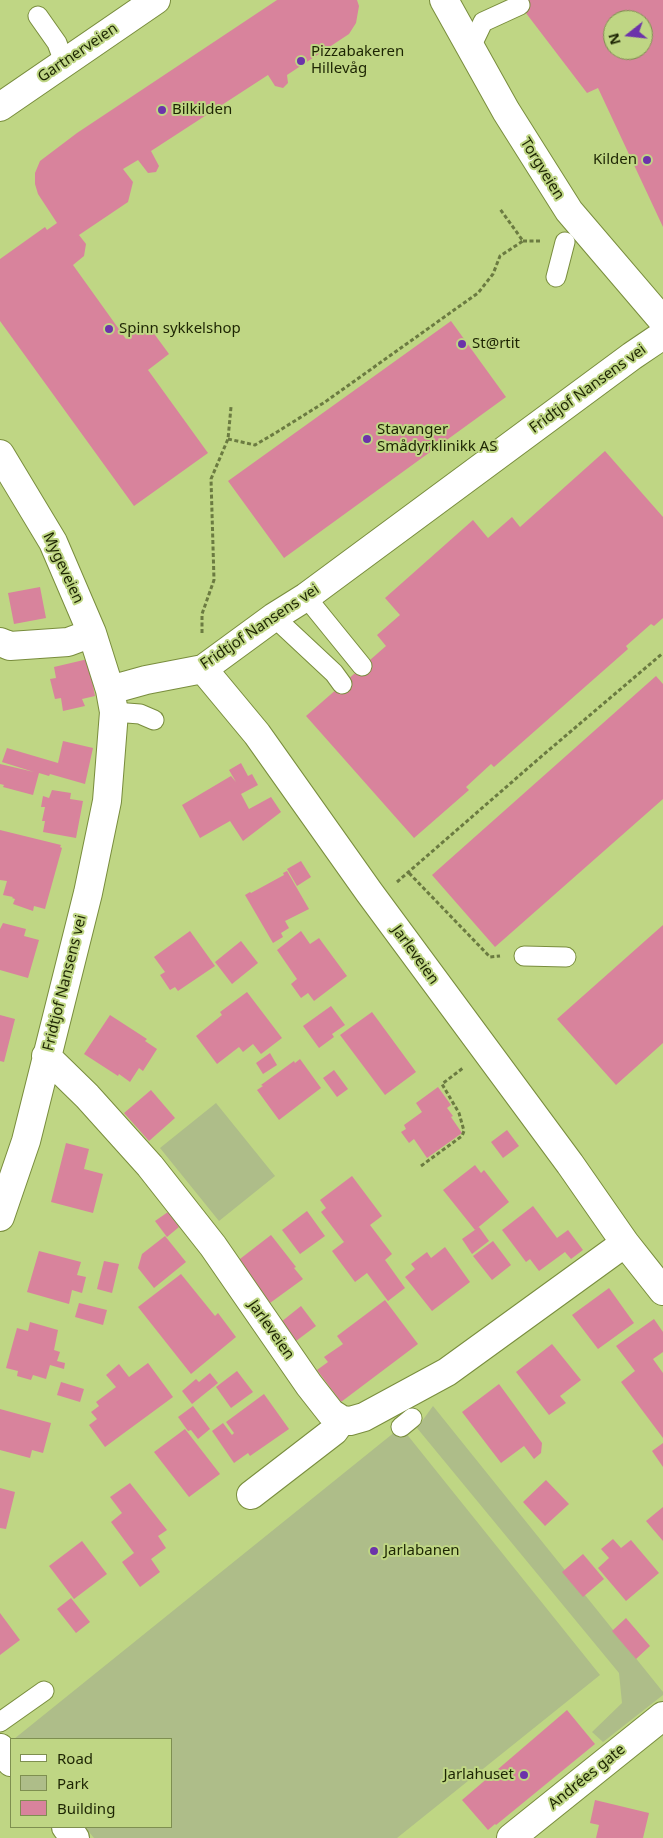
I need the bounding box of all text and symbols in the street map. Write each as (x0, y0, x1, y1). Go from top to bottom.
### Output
north arrow (603, 10, 653, 60)
street label: Gartnerveien (35, 20, 121, 86)
text: N (603, 31, 625, 47)
place label: Pizzabakeren Hillevåg (311, 43, 404, 78)
marker: Pizzabakeren Hillevåg (295, 55, 307, 67)
place label: Bilkilden (172, 101, 232, 119)
marker: Bilkilden (156, 104, 168, 116)
street label: Torgveien (516, 135, 568, 203)
place label: Kilden (593, 151, 637, 169)
marker: Kilden (641, 154, 653, 166)
place label: Spinn sykkelshop (119, 320, 241, 338)
marker: Spinn sykkelshop (103, 323, 115, 335)
place label: St@rtit (472, 335, 520, 353)
marker: St@rtit (456, 338, 468, 350)
street label: Fridtjof Nansens vei (526, 341, 650, 437)
place label: Stavanger Smådyrklinikk AS (377, 421, 497, 456)
marker: Stavanger Smådyrklinikk AS (361, 433, 373, 445)
street label: Mygeveien (39, 530, 87, 606)
street label: Fridtjof Nansens vei (197, 581, 323, 673)
street label: Fridtjof Nansens vei (39, 913, 91, 1053)
street label: Jarleveien (388, 922, 442, 988)
street label: Jarleveien (244, 1297, 298, 1363)
place label: Jarlabanen (384, 1542, 460, 1560)
marker: Jarlabanen (368, 1545, 380, 1557)
legend (10, 1738, 172, 1828)
street label: Andrées gate (545, 1741, 629, 1813)
text: Road (57, 1748, 93, 1768)
place label: Jarlahuset (443, 1766, 514, 1784)
marker: Jarlahuset (518, 1769, 530, 1781)
text: Park (57, 1773, 89, 1793)
text: Building (57, 1798, 115, 1818)

